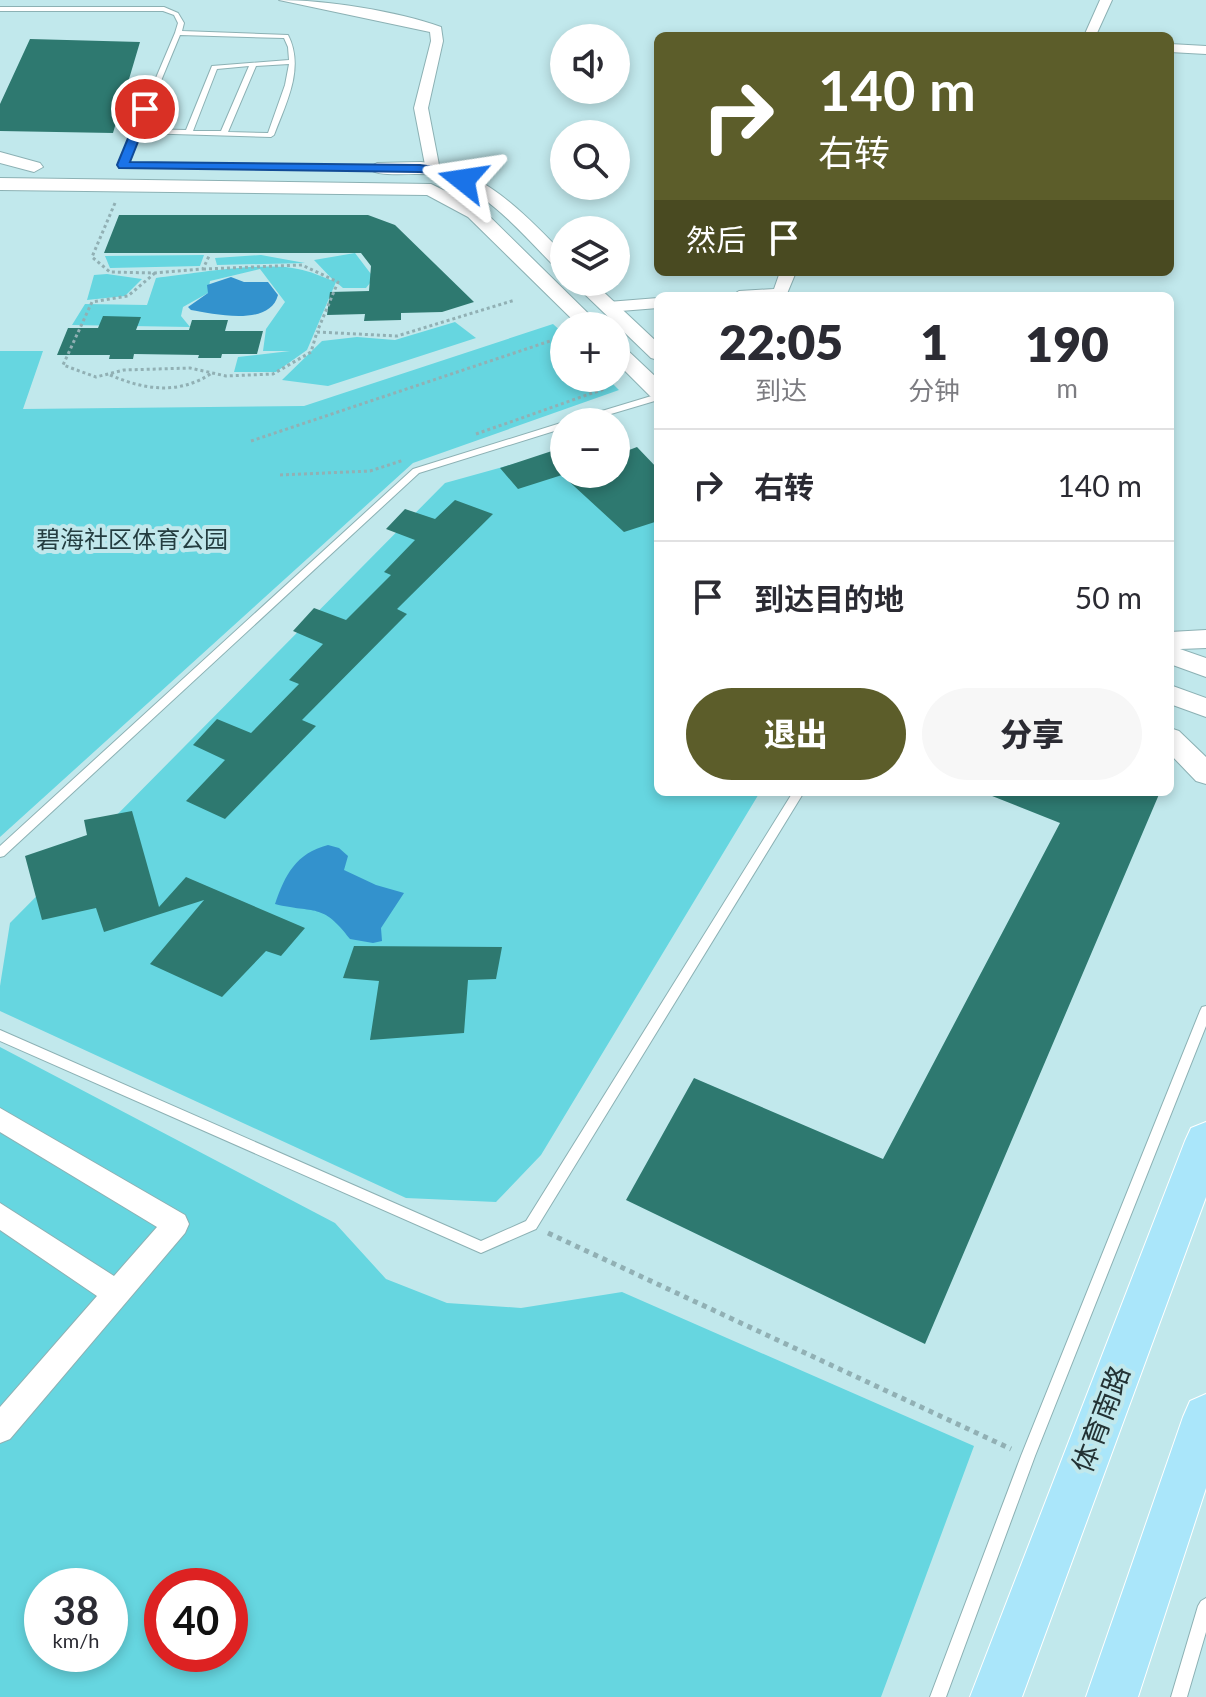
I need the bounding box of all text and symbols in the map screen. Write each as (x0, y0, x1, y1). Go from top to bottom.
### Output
map controls (550, 24, 630, 488)
button: sound (550, 24, 630, 104)
text: 140 m (818, 56, 976, 123)
icon: right (686, 64, 790, 168)
pin (111, 75, 179, 143)
icon: arrive (123, 87, 167, 131)
button: search (550, 120, 630, 200)
text: 右转 (818, 130, 890, 174)
position arrow (421, 138, 505, 222)
button: layers (550, 216, 630, 296)
icon: arrive (762, 216, 806, 260)
text: 然后 (686, 221, 746, 257)
button: + (550, 312, 630, 392)
text: 22:05 (719, 313, 843, 370)
text: 1 (920, 313, 948, 370)
text: 190 (1025, 315, 1109, 372)
text: m (1056, 372, 1078, 404)
text: 到达 (755, 374, 807, 406)
text: 分钟 (908, 374, 960, 406)
button: − (550, 408, 630, 488)
icon: right (686, 463, 730, 507)
text: 140 m (1057, 467, 1142, 503)
text: 右转 (754, 468, 814, 504)
park label: 碧海社区体育公园 (36, 524, 228, 553)
icon: arrive (686, 575, 730, 619)
text: 50 m (1075, 579, 1142, 615)
text: 到达目的地 (754, 580, 904, 616)
button: 退出 (686, 688, 906, 780)
button: 分享 (922, 688, 1142, 780)
street label: 体育南路 (1064, 1360, 1136, 1477)
speed limit sign: 40 (144, 1568, 248, 1672)
text: 38 (53, 1586, 99, 1634)
text: km/h (53, 1628, 99, 1652)

